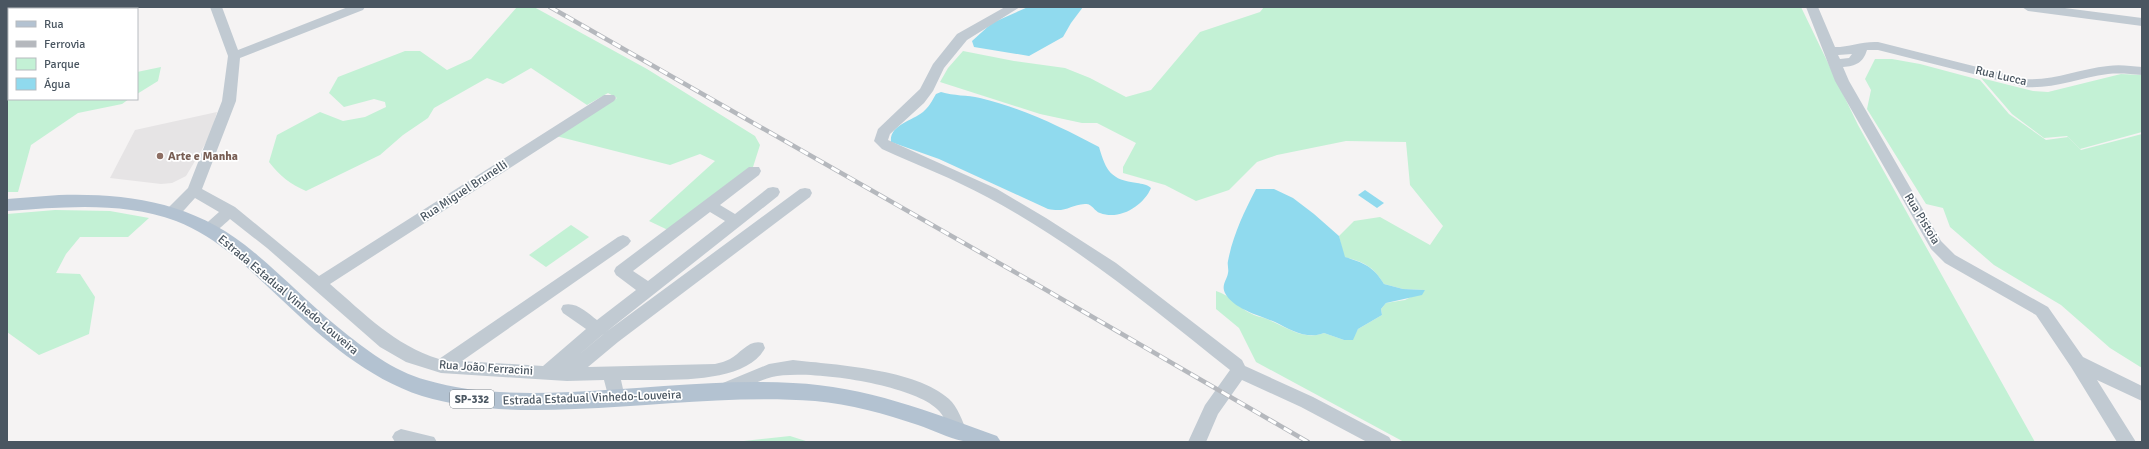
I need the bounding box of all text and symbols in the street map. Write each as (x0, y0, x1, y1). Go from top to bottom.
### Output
legend (8, 8, 138, 100)
text: Rua (44, 17, 64, 32)
text: Ferrovia (44, 37, 85, 52)
text: Parque (44, 57, 80, 72)
street label: Rua Lucca (1974, 63, 2028, 89)
text: Água (44, 77, 70, 92)
place label: Arte e Manha (168, 149, 238, 164)
marker: Arte e Manha (155, 151, 165, 161)
street label: Rua Miguel Brunelli (418, 157, 510, 225)
street label: Rua Pistoia (1901, 191, 1943, 247)
street label: Estrada Estadual Vinhedo-Louveira (215, 232, 361, 358)
street label: Rua João Ferracini (438, 357, 534, 379)
street label: Estrada Estadual Vinhedo-Louveira (502, 387, 682, 409)
road number: SP-332 (450, 390, 494, 408)

